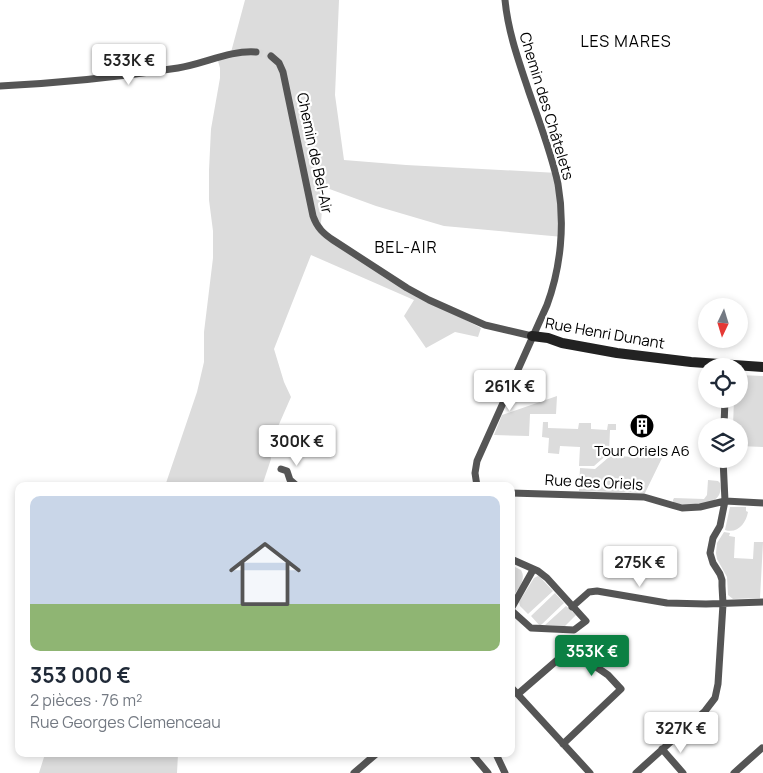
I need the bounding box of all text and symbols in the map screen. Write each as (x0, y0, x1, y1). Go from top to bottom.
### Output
street label: Chemin des Châtelets (515, 30, 580, 183)
district label: LES MARES (580, 30, 672, 52)
pin: 533K € (88, 44, 170, 86)
text: 533K € (103, 49, 155, 71)
street label: Chemin de Bel-Air (292, 91, 338, 216)
district label: BEL-AIR (374, 236, 438, 258)
north arrow (698, 298, 748, 348)
map controls (698, 298, 748, 468)
street label: Rue Henri Dunant (544, 312, 666, 354)
button: locate (698, 358, 748, 408)
pin: 261K € (469, 370, 551, 412)
text: 261K € (485, 375, 535, 397)
building icon: Tour Oriels A6 (629, 413, 655, 439)
button: layers (698, 418, 748, 468)
pin: 300K € (256, 424, 338, 467)
text: 300K € (270, 430, 324, 452)
place label: Tour Oriels A6 (594, 440, 690, 461)
street label: Rue des Oriels (544, 469, 644, 495)
icon: home (220, 529, 310, 619)
pin: 275K € (599, 546, 681, 588)
text: 275K € (614, 551, 666, 573)
pin: 353K € (551, 634, 633, 677)
text: 353K € (566, 640, 618, 662)
text: 353 000 € (30, 661, 131, 689)
text: 2 pièces · 76 m² (30, 689, 142, 711)
text: Rue Georges Clemenceau (30, 711, 221, 733)
pin: 327K € (640, 712, 722, 754)
text: 327K € (655, 717, 707, 739)

